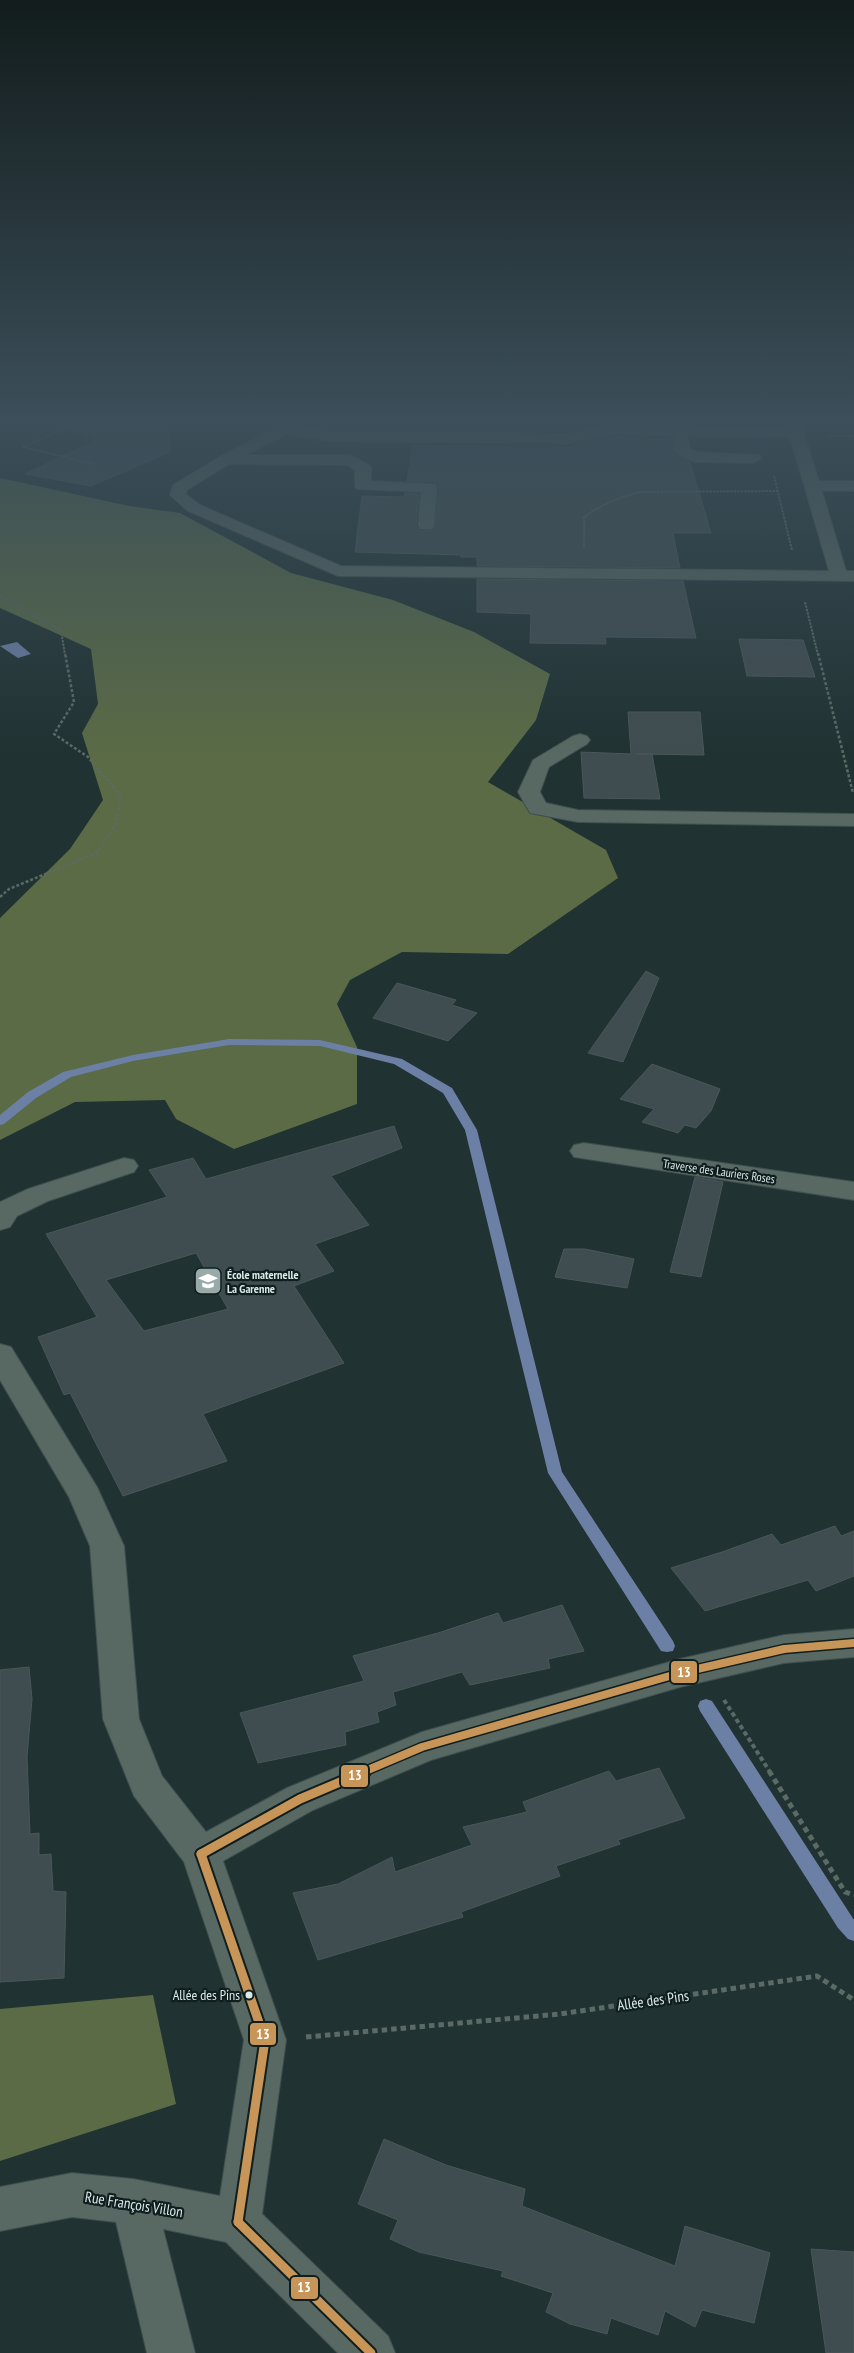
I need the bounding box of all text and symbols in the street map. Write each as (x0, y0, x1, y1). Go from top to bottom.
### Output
street label: Traverse des Lauriers Roses (662, 1156, 776, 1186)
school or university icon: École maternelle La Garenne (193, 1266, 223, 1296)
place label: École maternelle La Garenne (227, 1267, 299, 1296)
line badge: 13 (670, 1660, 698, 1684)
text: 13 (677, 1663, 691, 1681)
line badge: 13 (340, 1764, 369, 1788)
text: 13 (348, 1766, 362, 1784)
place label: Allée des Pins (173, 1986, 240, 2004)
street label: Allée des Pins (616, 1986, 690, 2014)
marker: Allée des Pins (244, 1990, 254, 2000)
line badge: 13 (249, 2022, 277, 2046)
text: 13 (256, 2025, 270, 2043)
street label: Rue François Villon (84, 2187, 184, 2221)
line badge: 13 (290, 2276, 319, 2300)
text: 13 (297, 2278, 311, 2296)

